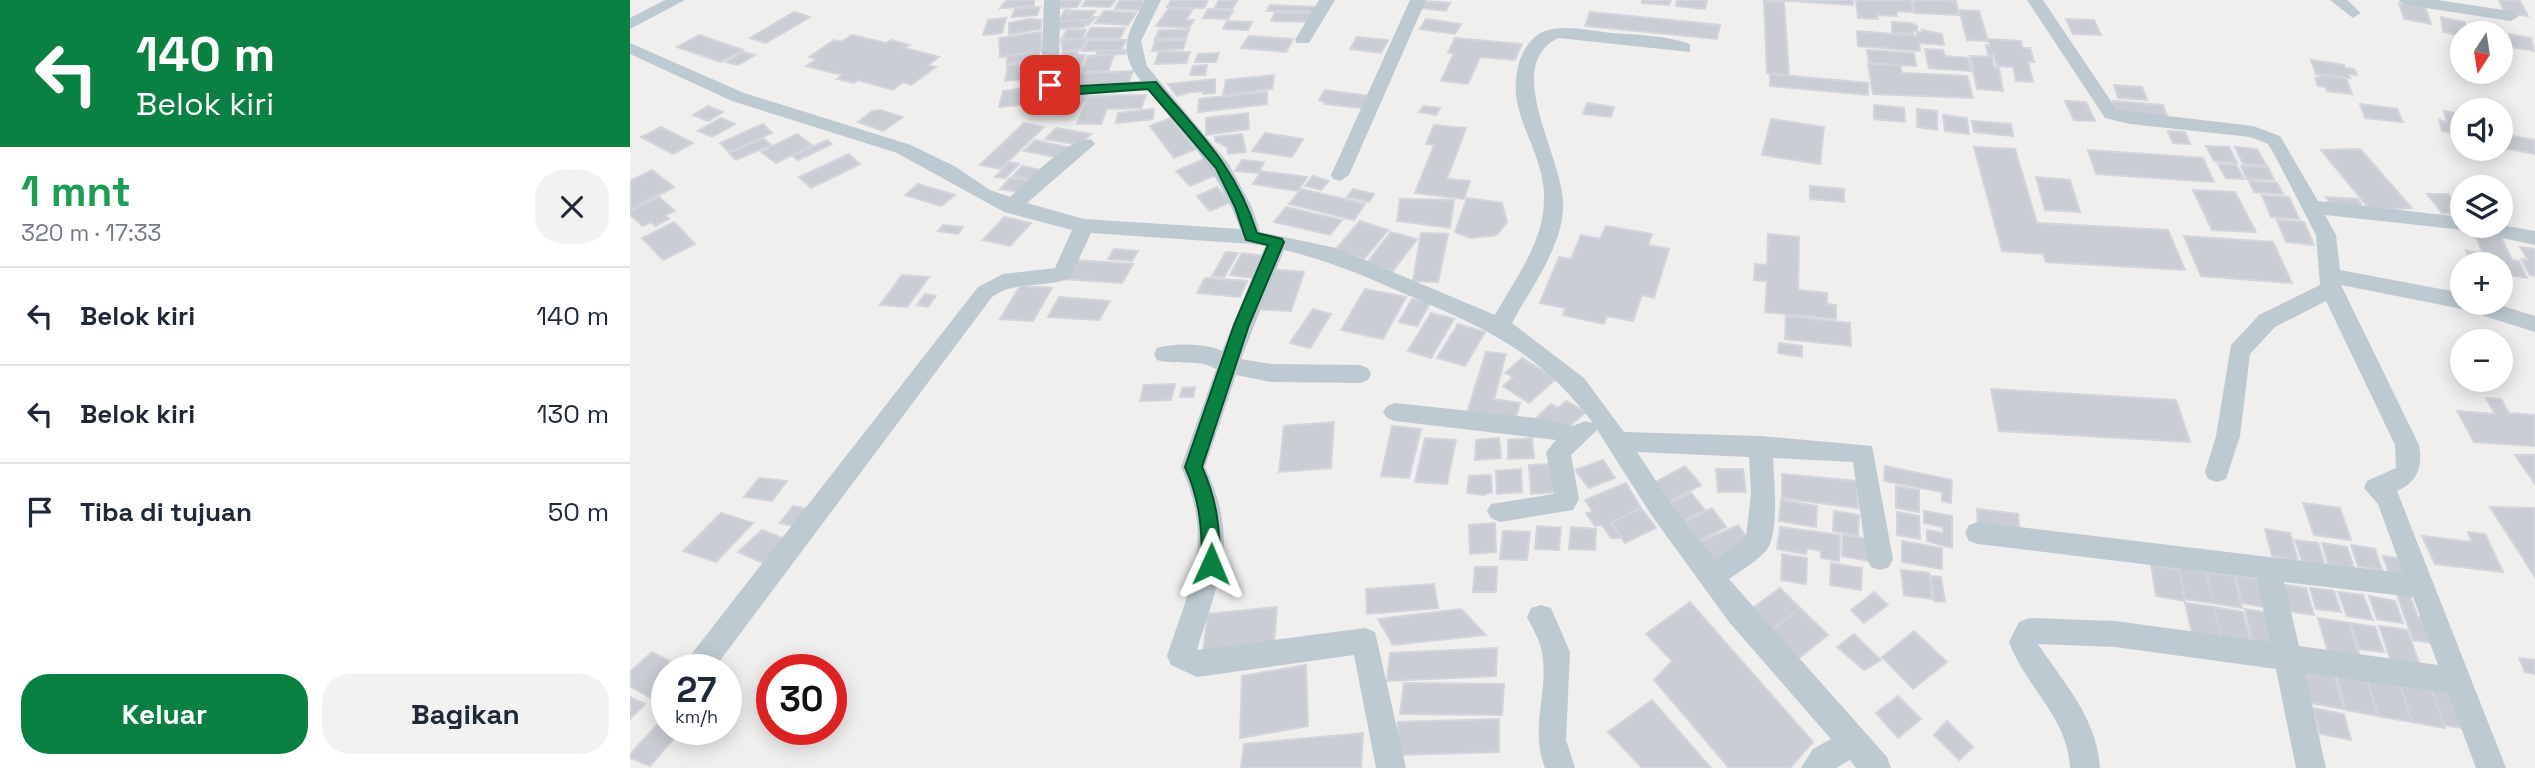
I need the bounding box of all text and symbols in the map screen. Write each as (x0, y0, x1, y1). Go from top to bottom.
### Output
north arrow (2450, 21, 2513, 84)
map controls (2450, 21, 2513, 392)
text: 140 m (136, 23, 275, 85)
icon: left (21, 28, 112, 119)
pin (1020, 55, 1080, 115)
icon: arrive (1031, 66, 1069, 104)
text: Belok kiri (136, 84, 274, 124)
button: sound (2450, 98, 2513, 161)
text: 1 mnt (21, 165, 131, 218)
button: close (535, 170, 609, 244)
button: layers (2450, 175, 2513, 238)
text: 320 m · 17:33 (21, 218, 162, 248)
button: + (2450, 252, 2513, 315)
icon: left (21, 297, 59, 335)
text: Belok kiri (80, 299, 195, 333)
text: 140 m (536, 299, 609, 333)
button: − (2450, 329, 2513, 392)
icon: left (21, 395, 59, 433)
text: Belok kiri (80, 397, 195, 431)
text: 130 m (537, 397, 609, 431)
icon: arrive (21, 493, 59, 531)
text: Tiba di tujuan (80, 495, 252, 529)
text: 50 m (548, 495, 609, 529)
position arrow (1174, 527, 1248, 601)
speed limit sign: 30 (756, 654, 847, 745)
text: 27 (677, 668, 716, 712)
button: Keluar (21, 674, 308, 754)
button: Bagikan (322, 674, 609, 754)
text: km/h (675, 705, 718, 728)

